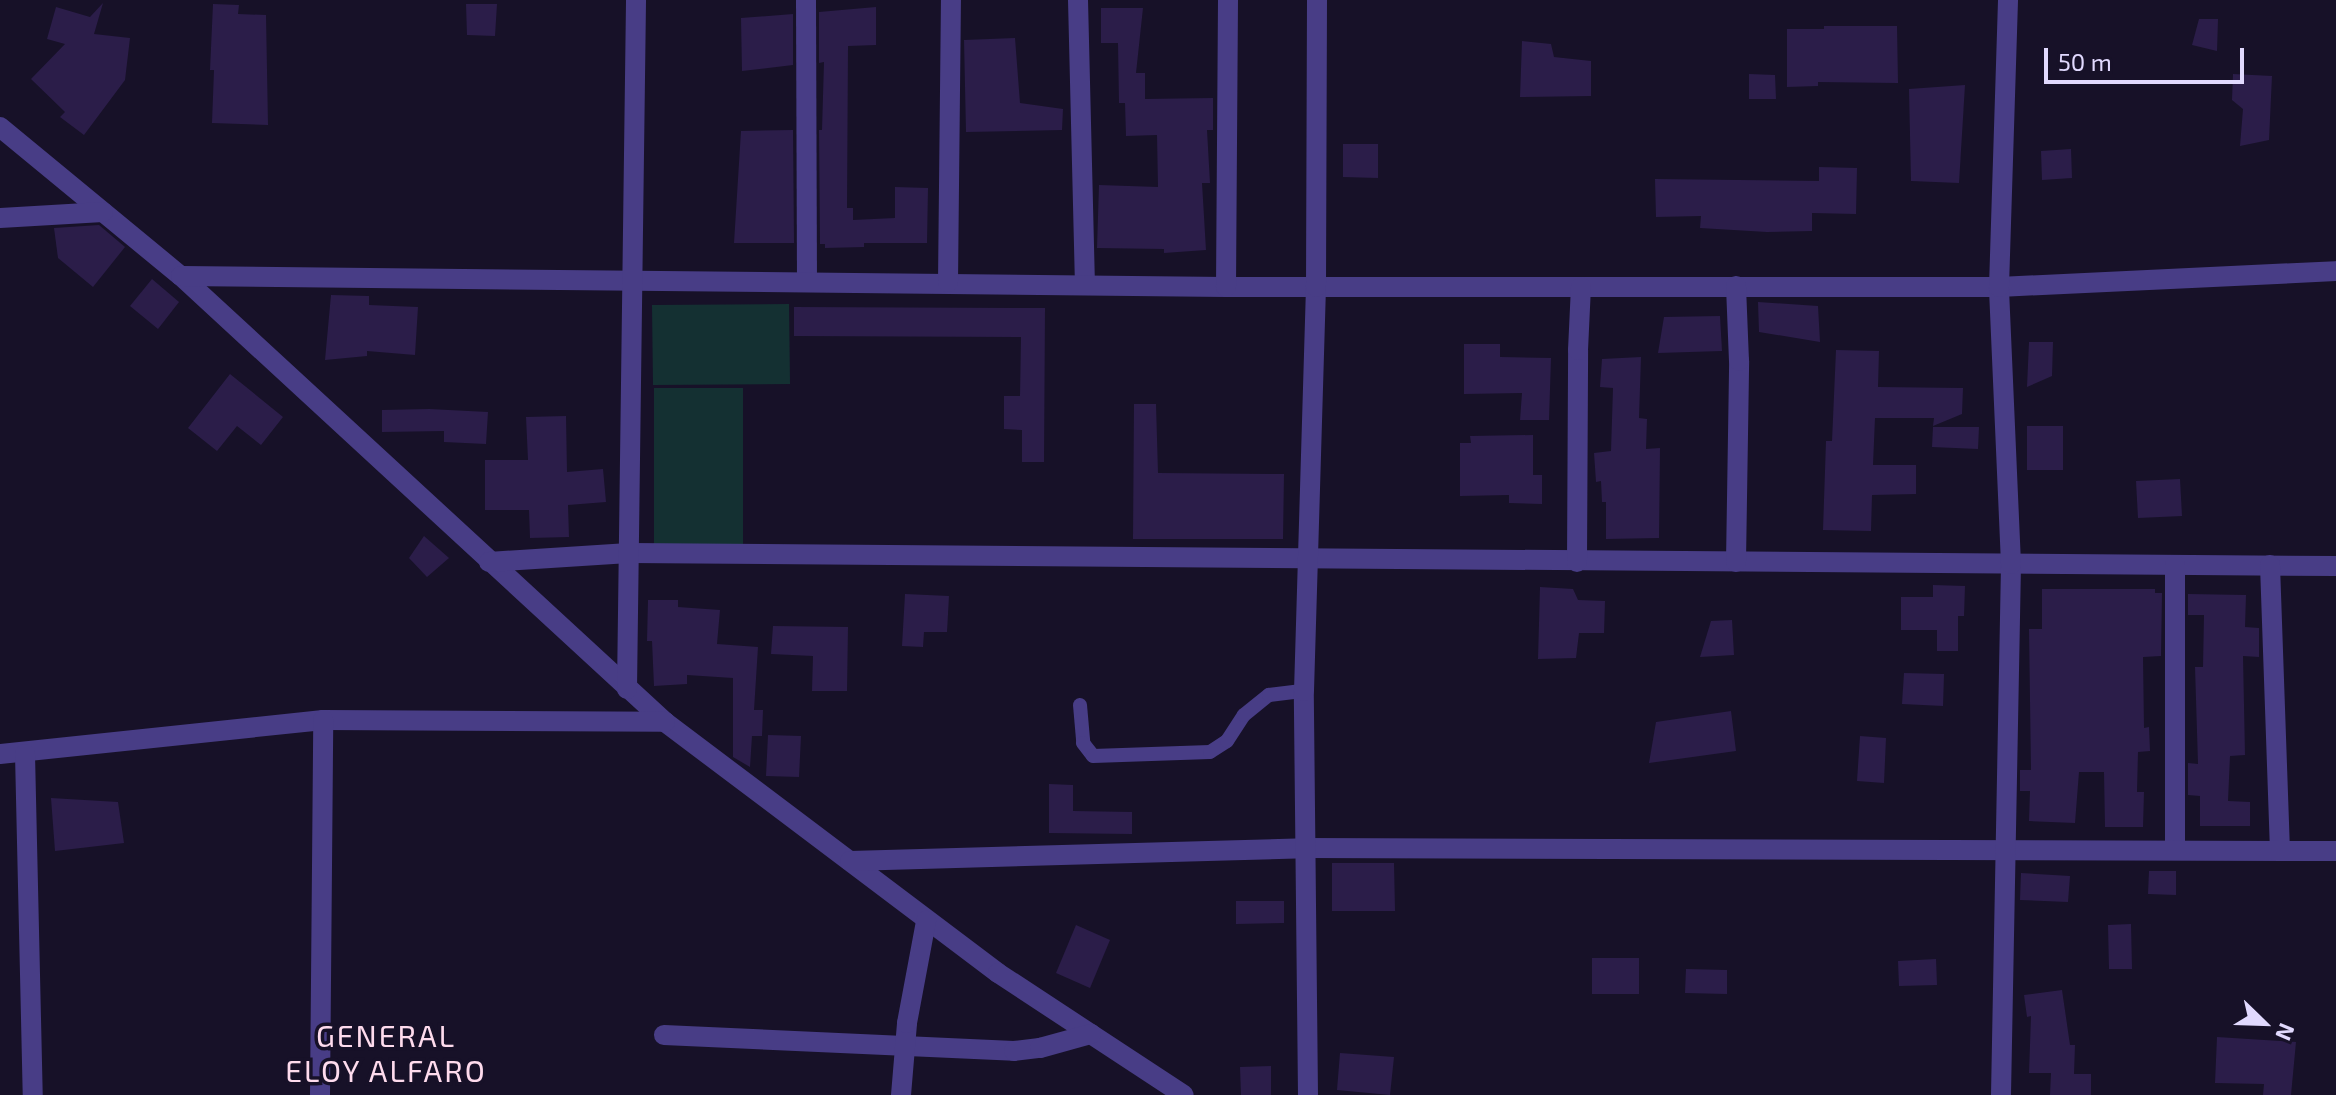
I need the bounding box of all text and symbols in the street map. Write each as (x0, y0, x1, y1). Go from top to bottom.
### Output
scale bar (2048, 32, 2248, 82)
text: 50 m (2058, 47, 2112, 76)
north arrow (2224, 983, 2304, 1063)
district label: GENERAL ELOY ALFARO (284, 1017, 488, 1088)
text: N (2271, 1020, 2301, 1045)

